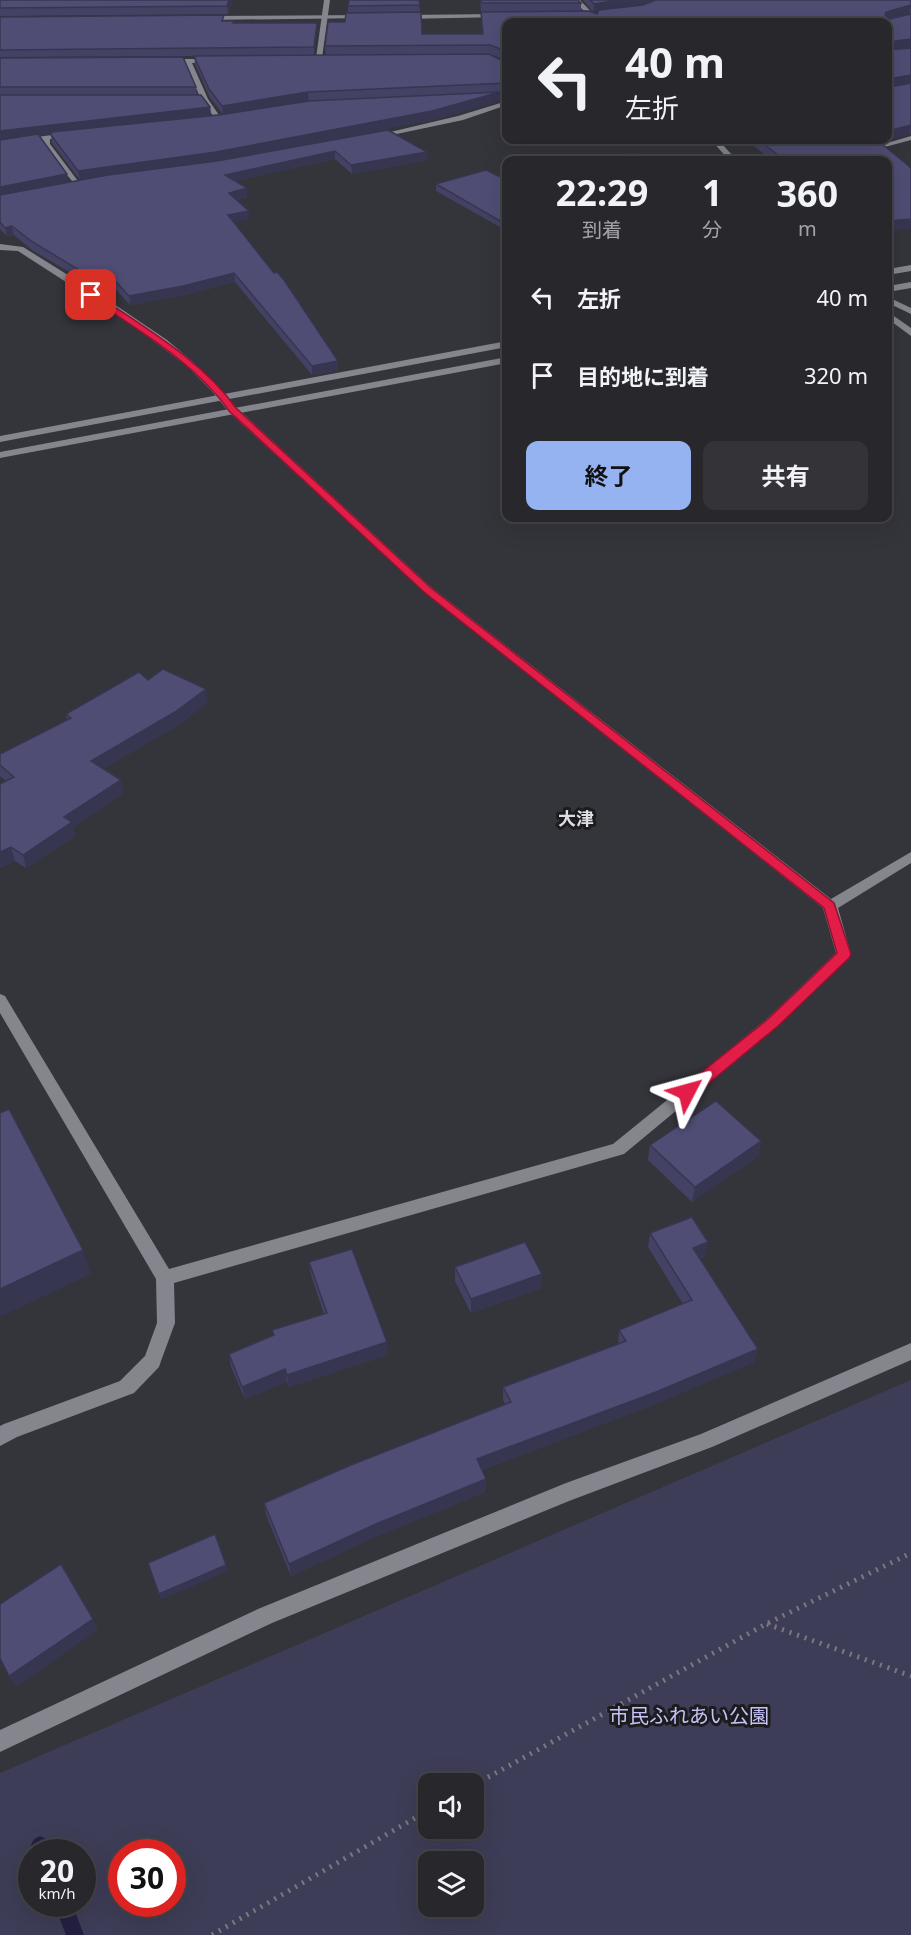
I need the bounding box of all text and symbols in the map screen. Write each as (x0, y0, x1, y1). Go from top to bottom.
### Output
text: 40 m (625, 33, 725, 90)
icon: left (526, 42, 604, 120)
text: 左折 (625, 89, 679, 126)
text: 22:29 (556, 168, 648, 217)
text: 1 (702, 168, 723, 217)
text: 360 (776, 169, 838, 218)
text: m (798, 215, 817, 242)
text: 到着 (582, 216, 622, 243)
text: 分 (702, 216, 722, 243)
pin (65, 269, 116, 320)
icon: arrive (74, 278, 107, 311)
icon: left (526, 281, 559, 314)
text: 40 m (817, 282, 868, 312)
text: 左折 (577, 283, 621, 313)
icon: arrive (526, 359, 559, 392)
text: 320 m (804, 360, 868, 390)
text: 目的地に到着 (577, 361, 709, 391)
button: 終了 (526, 441, 691, 510)
button: 共有 (703, 441, 868, 510)
district label: 大津 (558, 806, 594, 830)
position arrow (655, 1060, 719, 1124)
park label: 市民ふれあい公園 (609, 1702, 769, 1729)
map controls (418, 1773, 484, 1917)
button: sound (418, 1773, 484, 1839)
speed limit sign: 30 (108, 1839, 186, 1917)
text: 20 (40, 1850, 74, 1891)
button: layers (418, 1851, 484, 1917)
text: km/h (39, 1883, 75, 1903)

